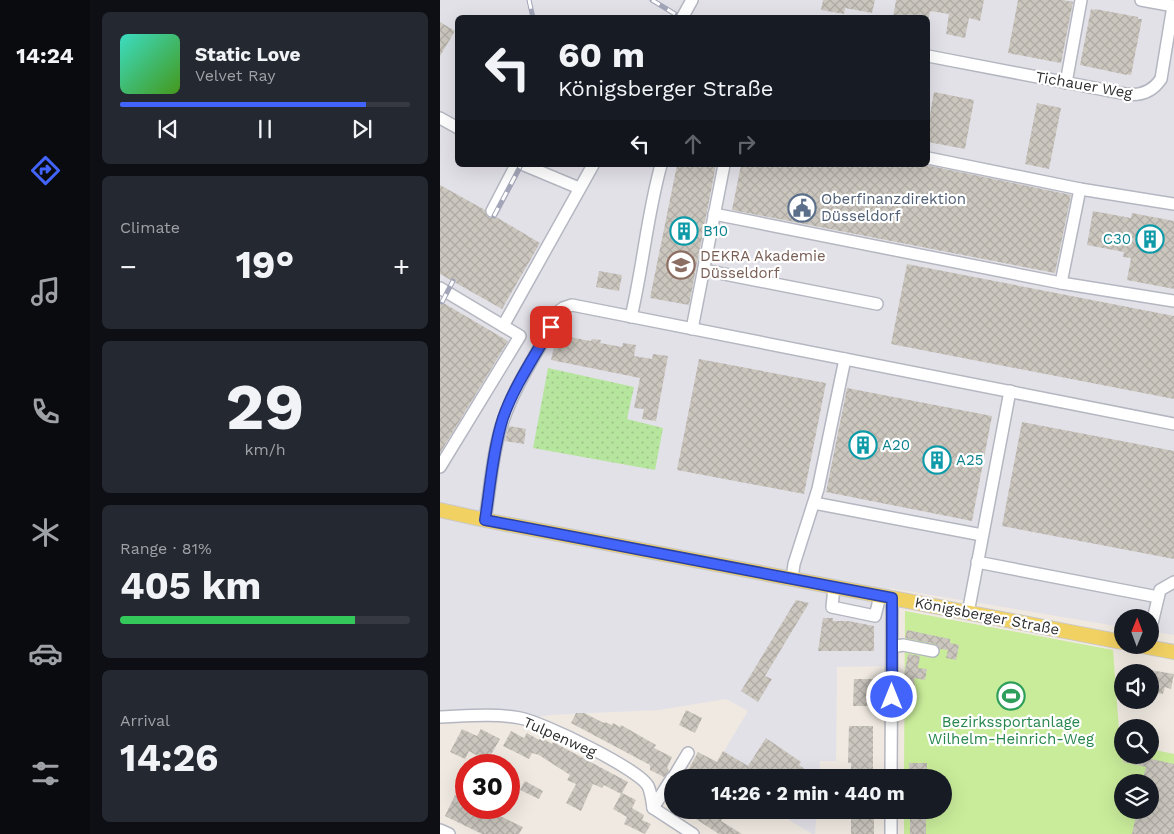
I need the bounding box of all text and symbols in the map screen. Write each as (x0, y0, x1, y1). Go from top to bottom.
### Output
text: 60 m (558, 34, 645, 76)
icon: left (475, 35, 540, 100)
text: 14:24 (16, 43, 74, 68)
text: Static Love (195, 43, 300, 66)
text: Velvet Ray (195, 66, 275, 85)
street label: Tichauer Weg (1034, 68, 1134, 102)
text: Königsberger Straße (558, 76, 773, 101)
icon: previous (154, 115, 182, 143)
icon: pause (251, 115, 279, 143)
icon: next (348, 115, 376, 143)
icon: left (626, 130, 654, 158)
icon: ahead (679, 130, 707, 158)
icon: right (732, 130, 760, 158)
icon: directions (28, 153, 63, 188)
place label: Oberfinanzdirektion Düsseldorf (821, 190, 966, 225)
public building icon: Oberfinanzdirektion Düsseldorf (787, 193, 817, 223)
building icon: B10 (669, 216, 699, 246)
text: Climate (120, 218, 180, 237)
place label: B10 (703, 222, 728, 240)
building icon: C30 (1135, 224, 1165, 254)
place label: C30 (1103, 230, 1131, 248)
text: 19° (236, 243, 294, 287)
place label: DEKRA Akademie Düsseldorf (700, 247, 826, 282)
text: − (120, 250, 137, 283)
text: + (393, 250, 410, 283)
school or university icon: DEKRA Akademie Düsseldorf (666, 250, 696, 280)
icon: music (28, 274, 63, 309)
pin (530, 306, 572, 348)
icon: arrive (537, 313, 565, 341)
text: 29 (226, 369, 304, 445)
icon: phone (28, 394, 63, 429)
building icon: A20 (848, 430, 878, 460)
place label: A20 (882, 436, 910, 454)
text: km/h (244, 440, 286, 459)
building icon: A25 (922, 445, 952, 475)
place label: A25 (956, 451, 983, 469)
icon: climate (28, 515, 63, 550)
text: Range · 81% (120, 539, 212, 558)
text: 405 km (120, 564, 261, 608)
street label: Königsberger Straße (913, 593, 1061, 639)
north arrow (1114, 609, 1159, 654)
map controls (1114, 609, 1159, 819)
icon: car (28, 636, 63, 671)
button: sound (1114, 664, 1159, 709)
position arrow (865, 670, 917, 722)
sports icon: Bezirkssportanlage Wilhelm-Heinrich-Weg (996, 681, 1026, 711)
text: Arrival (120, 711, 170, 730)
street label: Tulpenweg (521, 713, 599, 761)
place label: Bezirkssportanlage Wilhelm-Heinrich-Weg (928, 713, 1094, 748)
button: search (1114, 719, 1159, 764)
text: 14:26 (120, 736, 218, 780)
speed limit sign: 30 (455, 754, 520, 819)
icon: filters (28, 756, 63, 791)
button: layers (1114, 774, 1159, 819)
text: 14:26 · 2 min · 440 m (711, 782, 905, 805)

